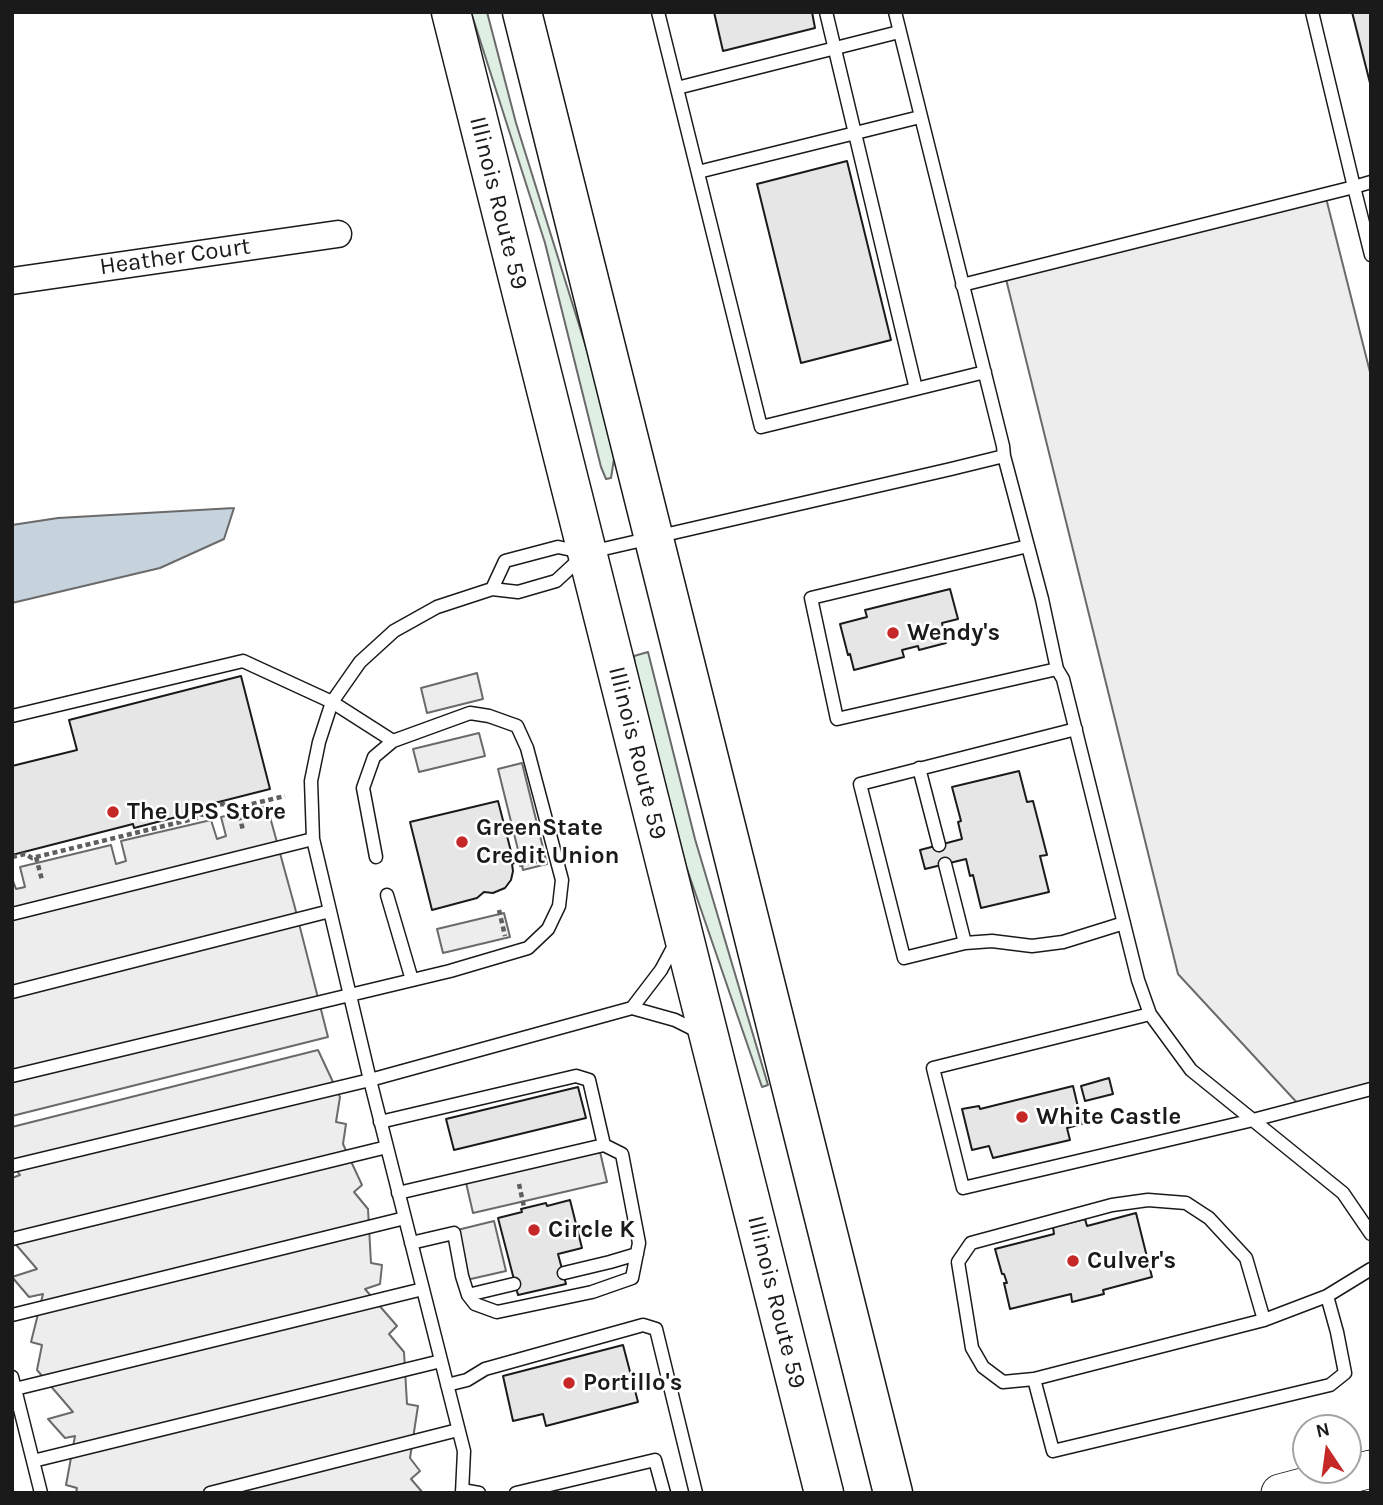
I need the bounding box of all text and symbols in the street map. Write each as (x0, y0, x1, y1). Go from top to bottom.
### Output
street label: Illinois Route 59 (463, 114, 533, 292)
street label: Heather Court (98, 232, 252, 282)
place label: Wendy's (907, 619, 1000, 647)
marker: Wendy's (885, 625, 901, 641)
street label: Illinois Route 59 (602, 664, 672, 842)
place label: The UPS Store (127, 798, 286, 826)
marker: The UPS Store (105, 804, 121, 820)
place label: GreenState Credit Union (476, 814, 619, 870)
marker: GreenState Credit Union (454, 834, 470, 850)
place label: White Castle (1036, 1103, 1181, 1131)
marker: White Castle (1014, 1109, 1030, 1125)
street label: Illinois Route 59 (741, 1213, 811, 1391)
place label: Circle K (548, 1216, 635, 1244)
marker: Circle K (526, 1222, 542, 1238)
place label: Culver's (1087, 1247, 1176, 1275)
marker: Culver's (1065, 1253, 1081, 1269)
place label: Portillo's (583, 1369, 682, 1397)
marker: Portillo's (561, 1375, 577, 1391)
north arrow (1292, 1414, 1362, 1484)
text: N (1314, 1418, 1332, 1443)

